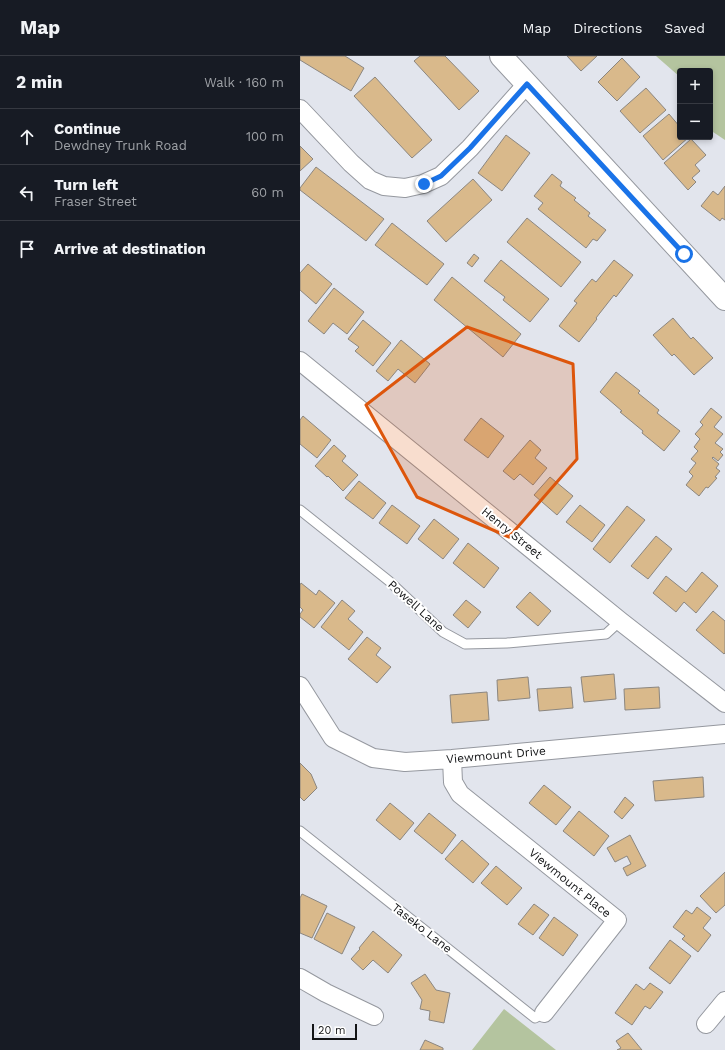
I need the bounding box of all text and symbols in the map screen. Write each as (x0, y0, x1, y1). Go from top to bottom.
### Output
text: Map (20, 16, 60, 39)
text: Map (523, 20, 551, 36)
text: Directions (573, 20, 642, 36)
text: Saved (664, 20, 705, 36)
map controls (677, 68, 713, 140)
button: + (677, 68, 713, 104)
text: 2 min (16, 72, 62, 92)
text: Walk · 160 m (204, 75, 284, 90)
button: − (677, 104, 713, 140)
text: Continue (54, 120, 121, 138)
icon: ahead (16, 126, 38, 148)
text: 100 m (246, 129, 284, 144)
text: Dewdney Trunk Road (54, 138, 187, 153)
route end (415, 175, 433, 193)
text: Turn left (54, 176, 118, 194)
icon: left (16, 182, 38, 204)
text: 60 m (251, 185, 284, 200)
text: Fraser Street (54, 194, 137, 209)
icon: arrive (16, 238, 38, 260)
text: Arrive at destination (54, 240, 206, 258)
route start (675, 245, 693, 263)
street label: Henry Street (479, 504, 545, 562)
street label: Powell Lane (385, 577, 447, 635)
street label: Viewmount Drive (446, 744, 547, 766)
street label: Viewmount Place (526, 846, 614, 920)
street label: Taseko Lane (389, 900, 455, 956)
scale bar (312, 1022, 357, 1041)
text: 20 m (318, 1024, 346, 1037)

